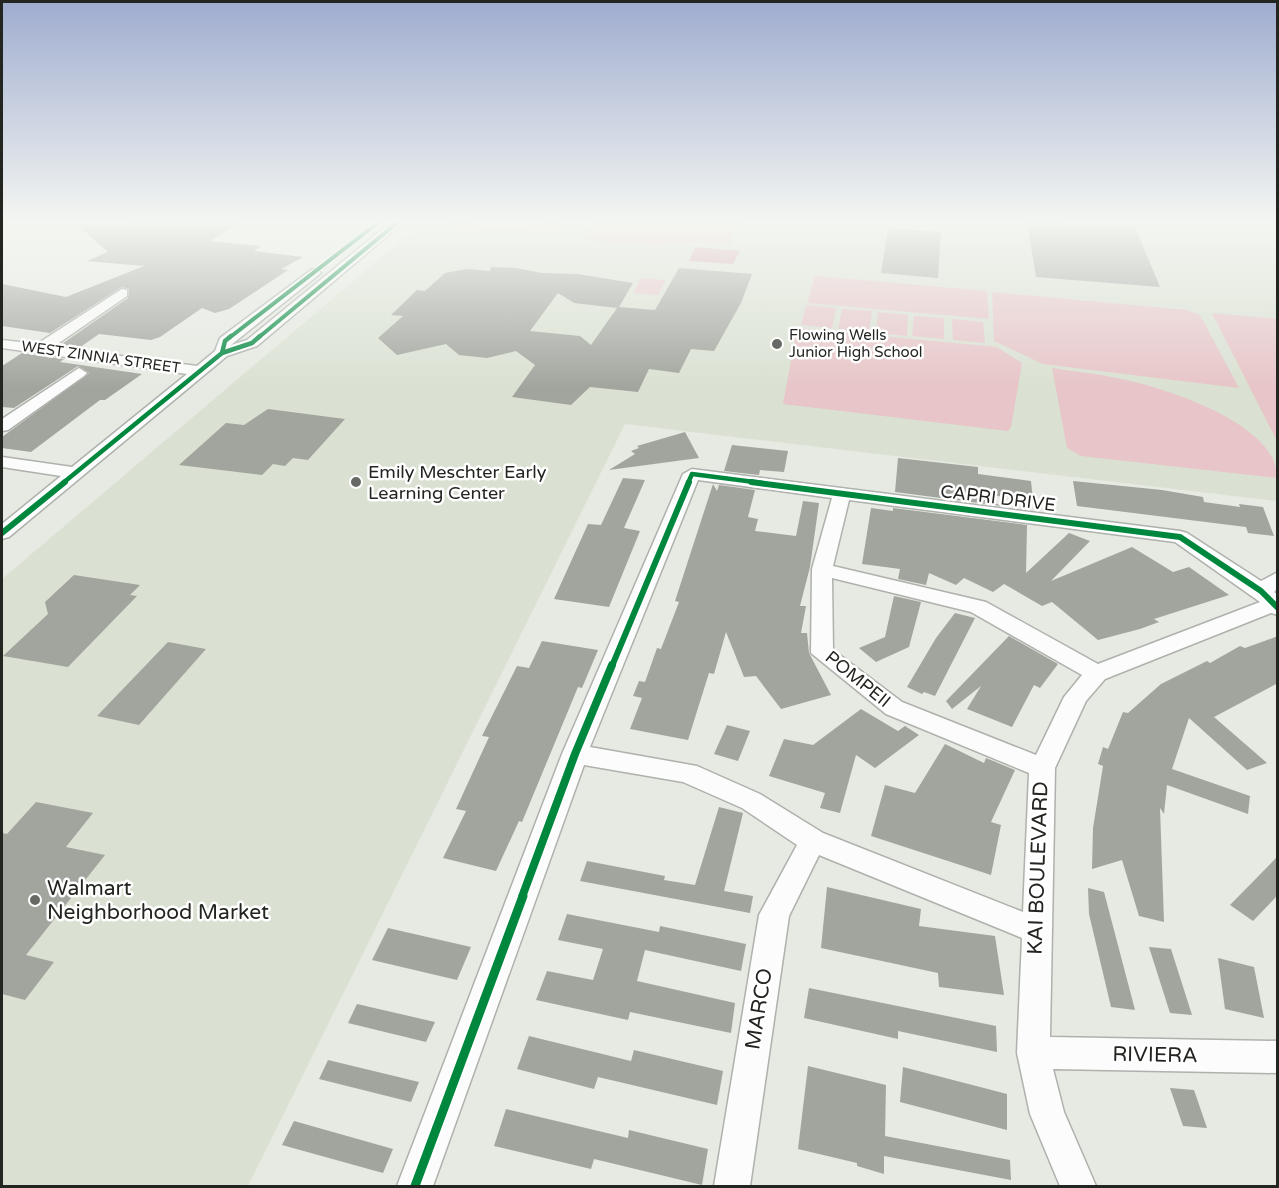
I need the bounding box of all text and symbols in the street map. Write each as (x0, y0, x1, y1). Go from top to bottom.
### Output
place label: Flowing Wells Junior High School (789, 326, 923, 361)
street label: WEST ZINNIA STREET (20, 337, 182, 377)
marker: Flowing Wells Junior High School (770, 337, 784, 351)
place label: Emily Meschter Early Learning Center (368, 461, 547, 504)
marker: Emily Meschter Early Learning Center (349, 475, 363, 489)
street label: CAPRI DRIVE (939, 480, 1057, 516)
street label: POMPEII (821, 646, 895, 712)
street label: KAI BOULEVARD (1022, 781, 1054, 955)
place label: Walmart Neighborhood Market (47, 876, 269, 925)
marker: Walmart Neighborhood Market (28, 893, 42, 907)
street label: MARCO (740, 966, 778, 1052)
street label: RIVIERA (1112, 1042, 1198, 1068)

